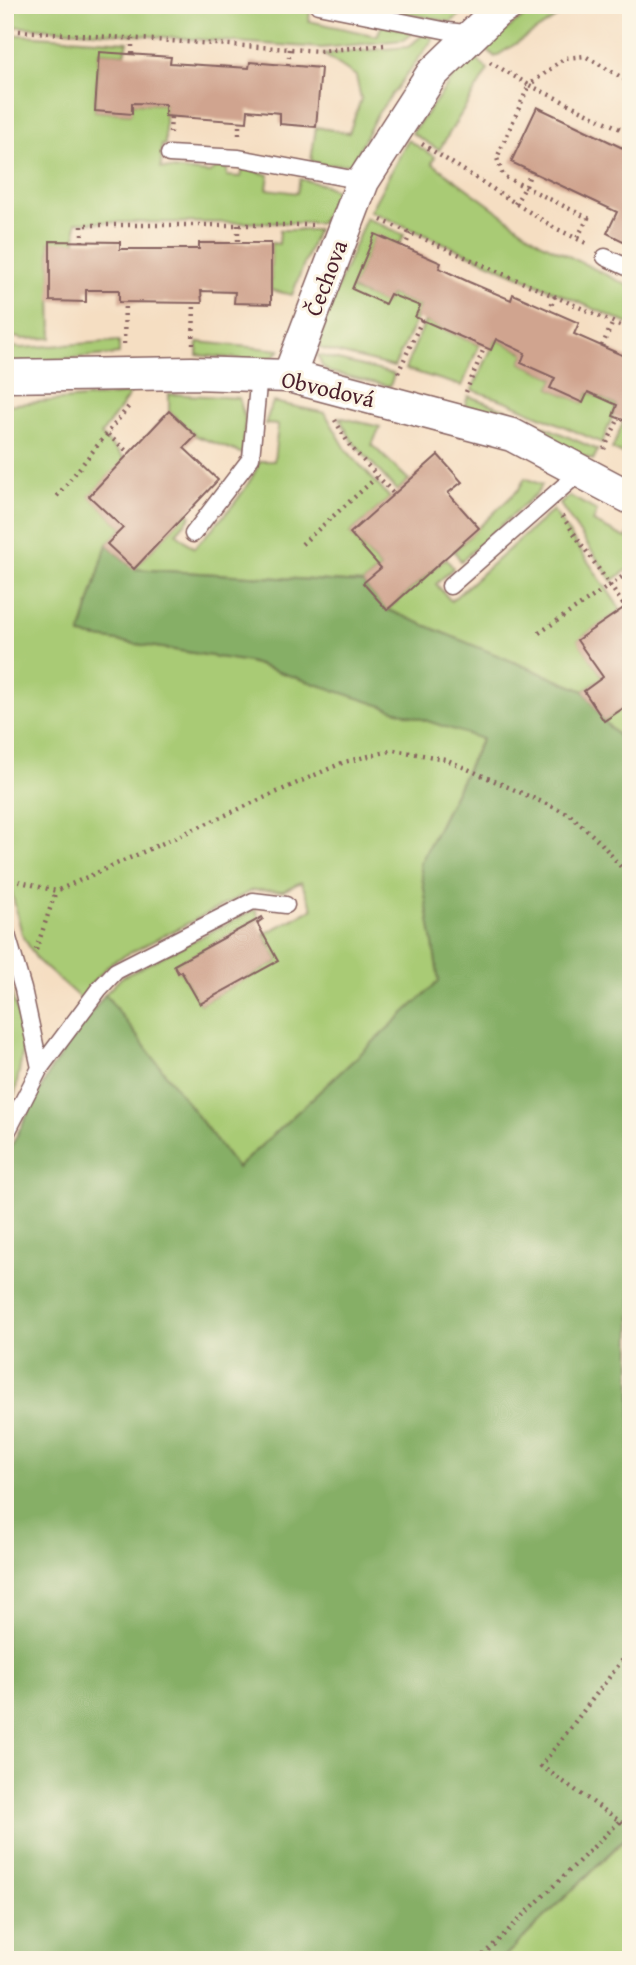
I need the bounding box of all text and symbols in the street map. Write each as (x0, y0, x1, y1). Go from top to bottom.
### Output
street label: Čechova (296, 235, 355, 321)
street label: Obvodová (278, 362, 378, 415)

